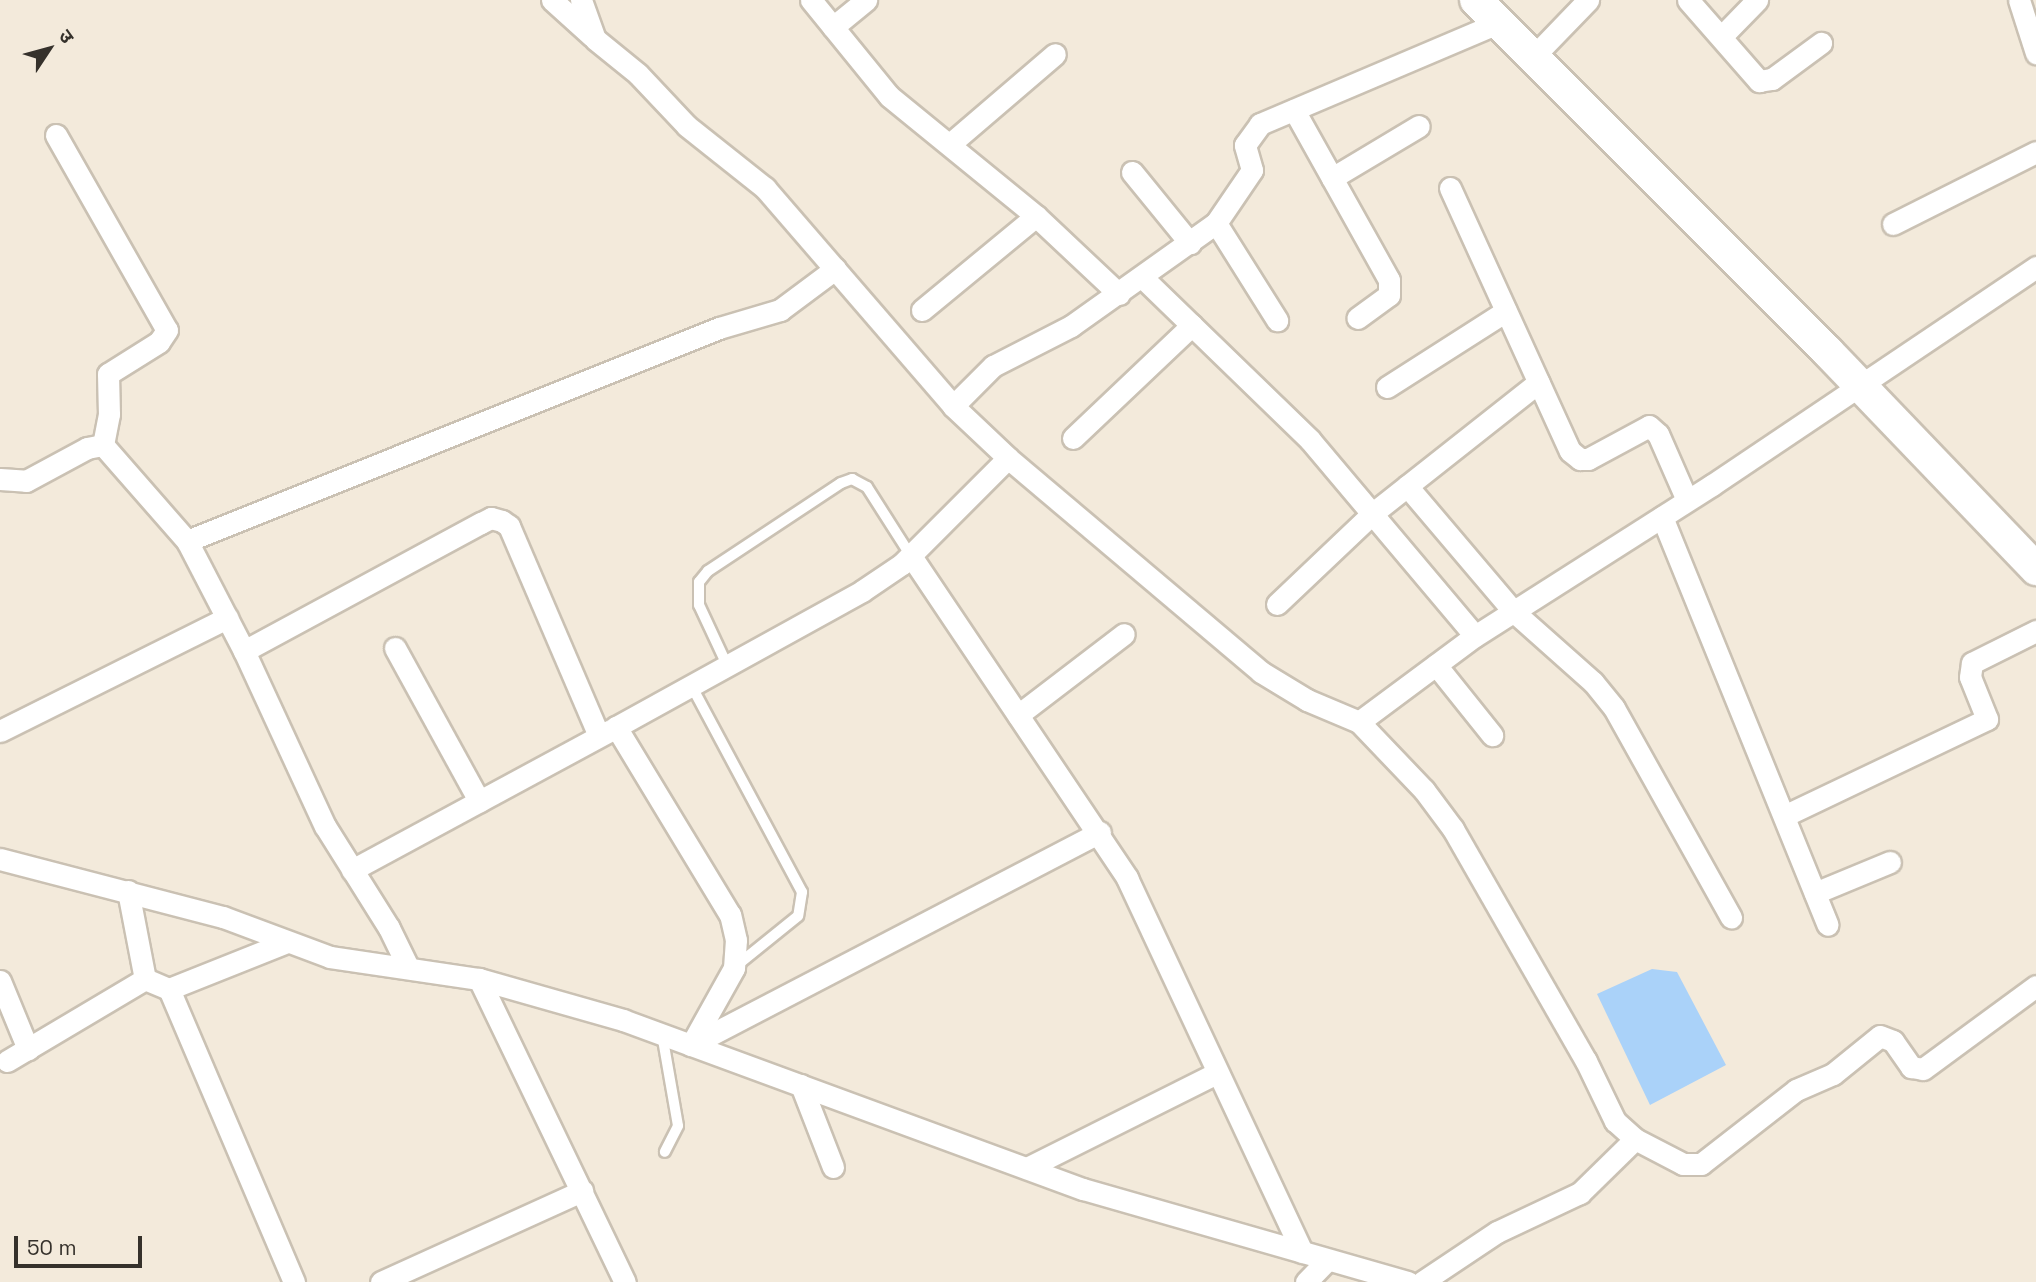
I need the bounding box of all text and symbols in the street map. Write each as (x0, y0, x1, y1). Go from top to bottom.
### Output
north arrow (14, 14, 84, 84)
text: उ (53, 25, 80, 48)
scale bar (18, 1222, 145, 1266)
text: 50 m (27, 1234, 77, 1261)

